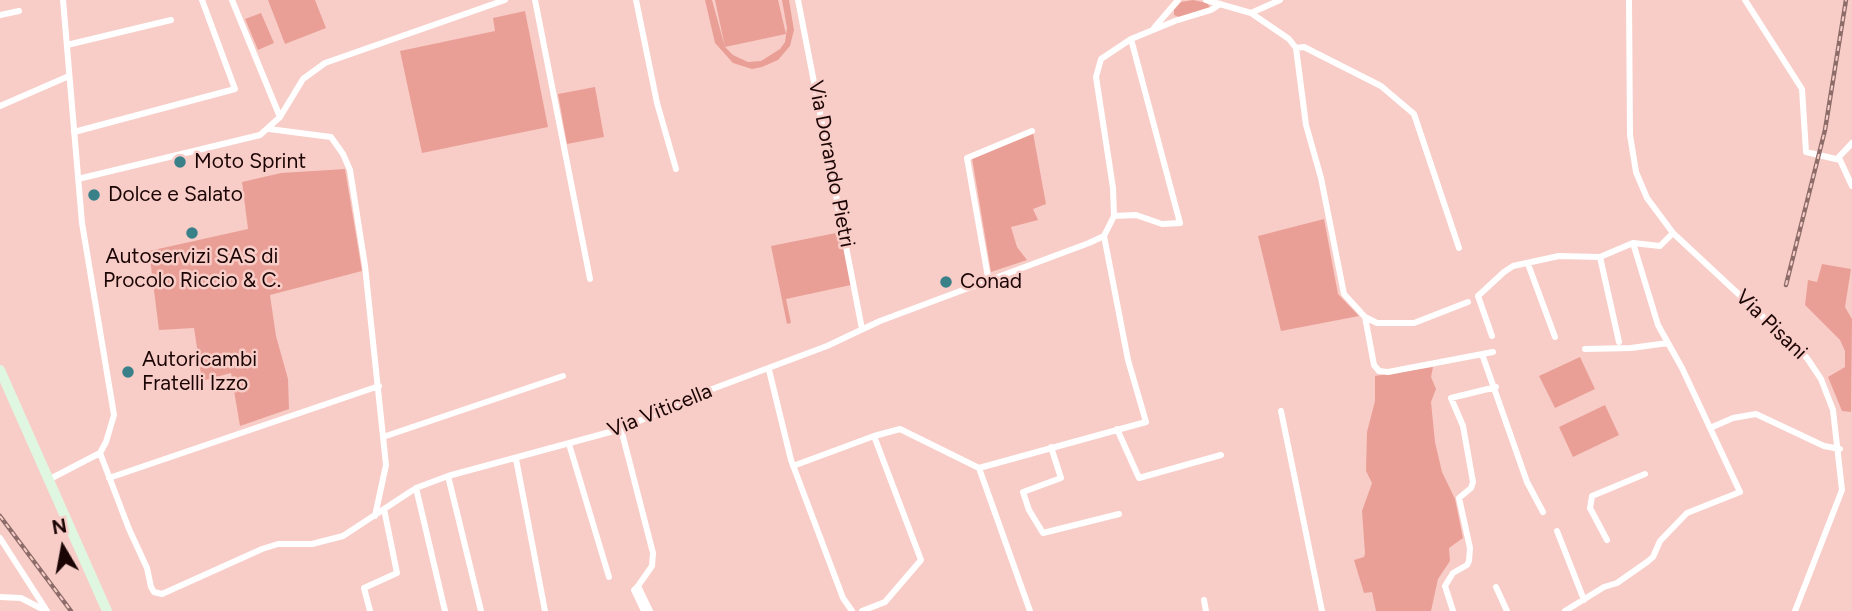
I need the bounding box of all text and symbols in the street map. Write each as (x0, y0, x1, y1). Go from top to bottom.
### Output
street label: Via Dorando Pietri (802, 78, 860, 250)
place label: Moto Sprint (194, 149, 306, 175)
marker: Moto Sprint (172, 154, 188, 170)
place label: Dolce e Salato (108, 182, 243, 208)
marker: Dolce e Salato (86, 187, 102, 203)
marker: Autoservizi SAS di Procolo Riccio & C. (184, 225, 200, 241)
place label: Autoservizi SAS di Procolo Riccio & C. (103, 244, 281, 294)
place label: Conad (960, 269, 1022, 295)
marker: Conad (938, 274, 954, 290)
street label: Via Pisani (1730, 285, 1812, 365)
place label: Autoricambi Fratelli Izzo (142, 347, 257, 397)
marker: Autoricambi Fratelli Izzo (120, 364, 136, 380)
street label: Via Viticella (604, 379, 716, 443)
north arrow (28, 513, 98, 583)
text: N (50, 514, 68, 539)

